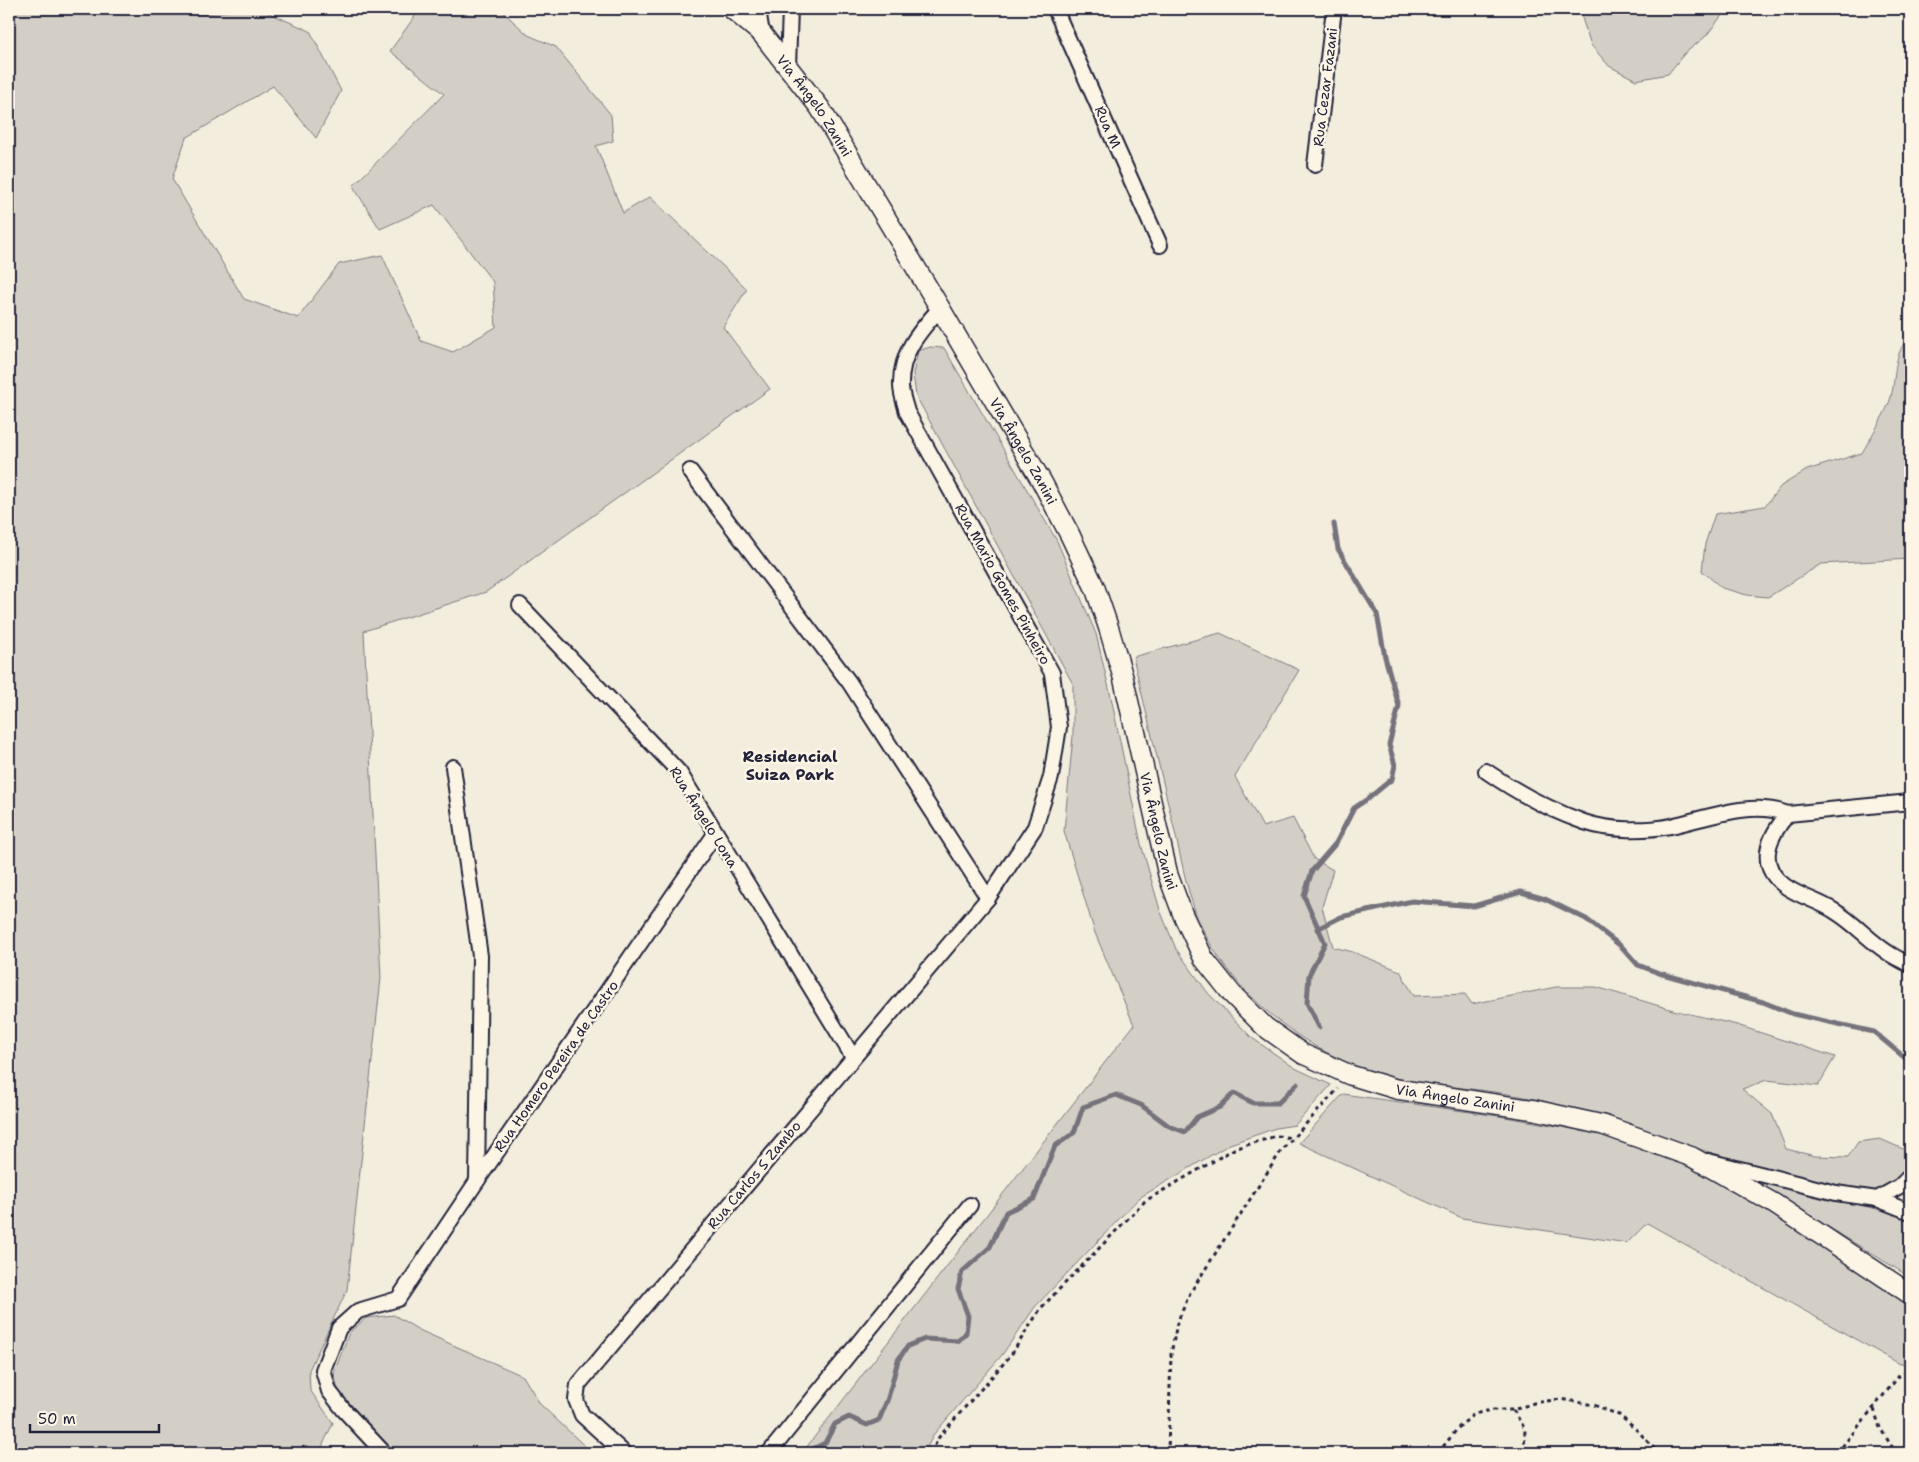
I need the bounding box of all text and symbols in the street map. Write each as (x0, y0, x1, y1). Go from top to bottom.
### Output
street label: Rua Cezar Fazani (1309, 27, 1341, 147)
street label: Via Ângelo Zanini (773, 51, 856, 160)
street label: Rua M (1091, 103, 1125, 151)
street label: Via Ângelo Zanini (986, 394, 1061, 508)
street label: Rua Mario Gomes Pinheiro (951, 500, 1055, 668)
district label: Residencial Suiza Park (743, 746, 838, 785)
street label: Rua Ângelo Lona (666, 763, 742, 871)
street label: Via Ângelo Zanini (1136, 771, 1182, 892)
street label: Rua Homero Pereira de Castro (490, 977, 622, 1155)
street label: Via Ângelo Zanini (1394, 1080, 1516, 1116)
street label: Rua Carlos S Zambo (703, 1117, 805, 1233)
scale bar (30, 1402, 159, 1434)
text: 50 m (38, 1409, 76, 1429)

